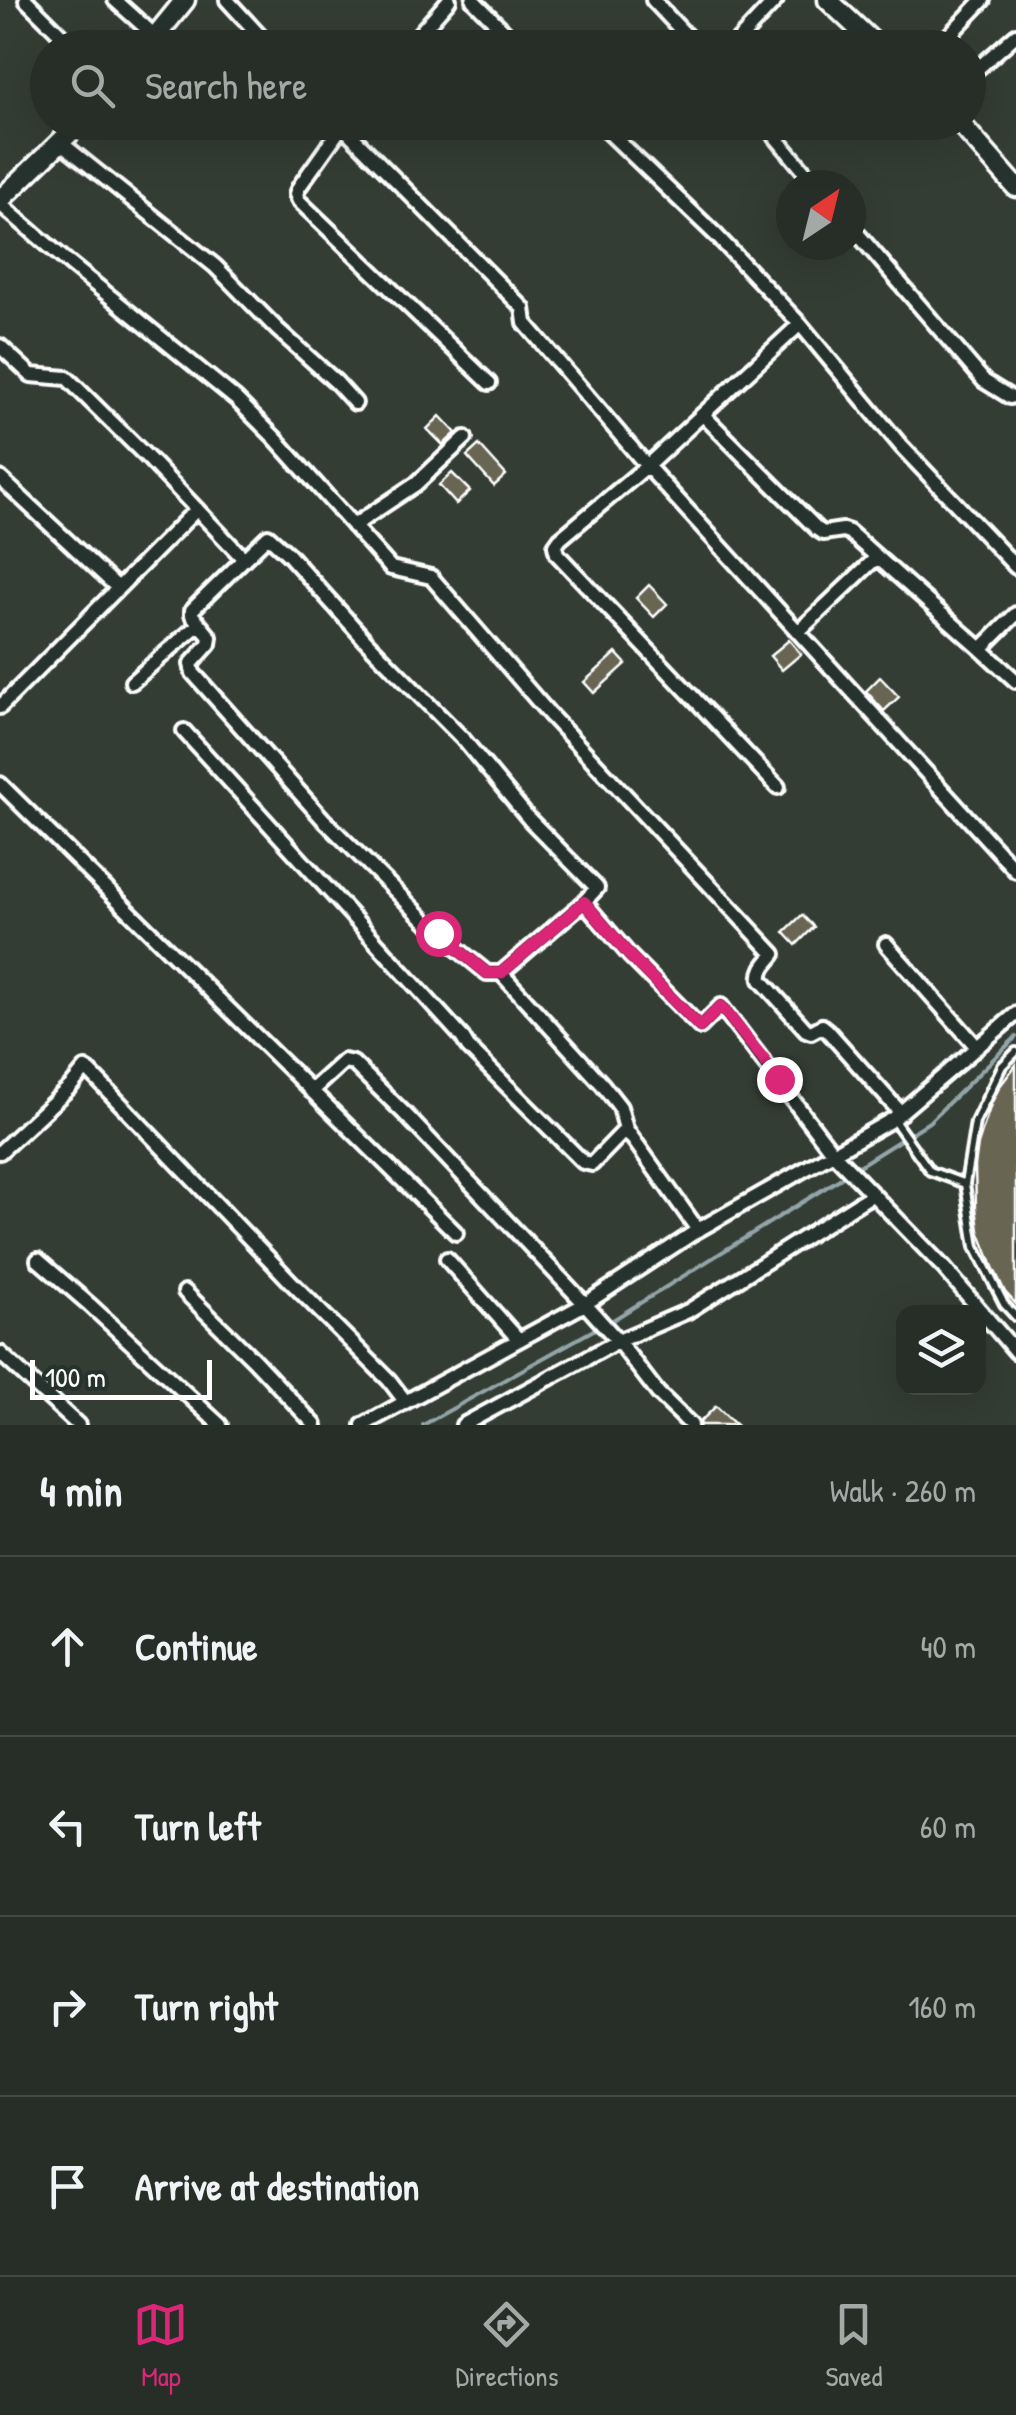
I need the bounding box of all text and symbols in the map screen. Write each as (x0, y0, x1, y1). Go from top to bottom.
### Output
search box (30, 30, 986, 140)
icon: search (65, 58, 120, 113)
text: Search here (145, 59, 307, 111)
north arrow (776, 170, 866, 260)
route start (416, 911, 462, 957)
route end (757, 1057, 803, 1103)
map controls (896, 1305, 986, 1395)
button: layers (896, 1305, 986, 1395)
scale bar (30, 1355, 212, 1400)
text: 100 m (45, 1358, 106, 1396)
text: 4 min (40, 1462, 122, 1519)
text: Walk · 260 m (830, 1469, 976, 1512)
icon: ahead (40, 1619, 95, 1674)
text: Continue (135, 1620, 257, 1672)
text: 40 m (921, 1625, 976, 1668)
icon: left (40, 1799, 95, 1854)
text: Turn left (135, 1800, 260, 1852)
text: 60 m (920, 1805, 976, 1848)
icon: right (40, 1979, 95, 2034)
text: Turn right (135, 1980, 278, 2032)
text: 160 m (908, 1985, 976, 2028)
icon: arrive (40, 2159, 95, 2214)
text: Arrive at destination (135, 2160, 419, 2212)
tab: Map (133, 2297, 188, 2395)
tab: Directions (455, 2297, 558, 2395)
tab: Saved (825, 2297, 883, 2395)

